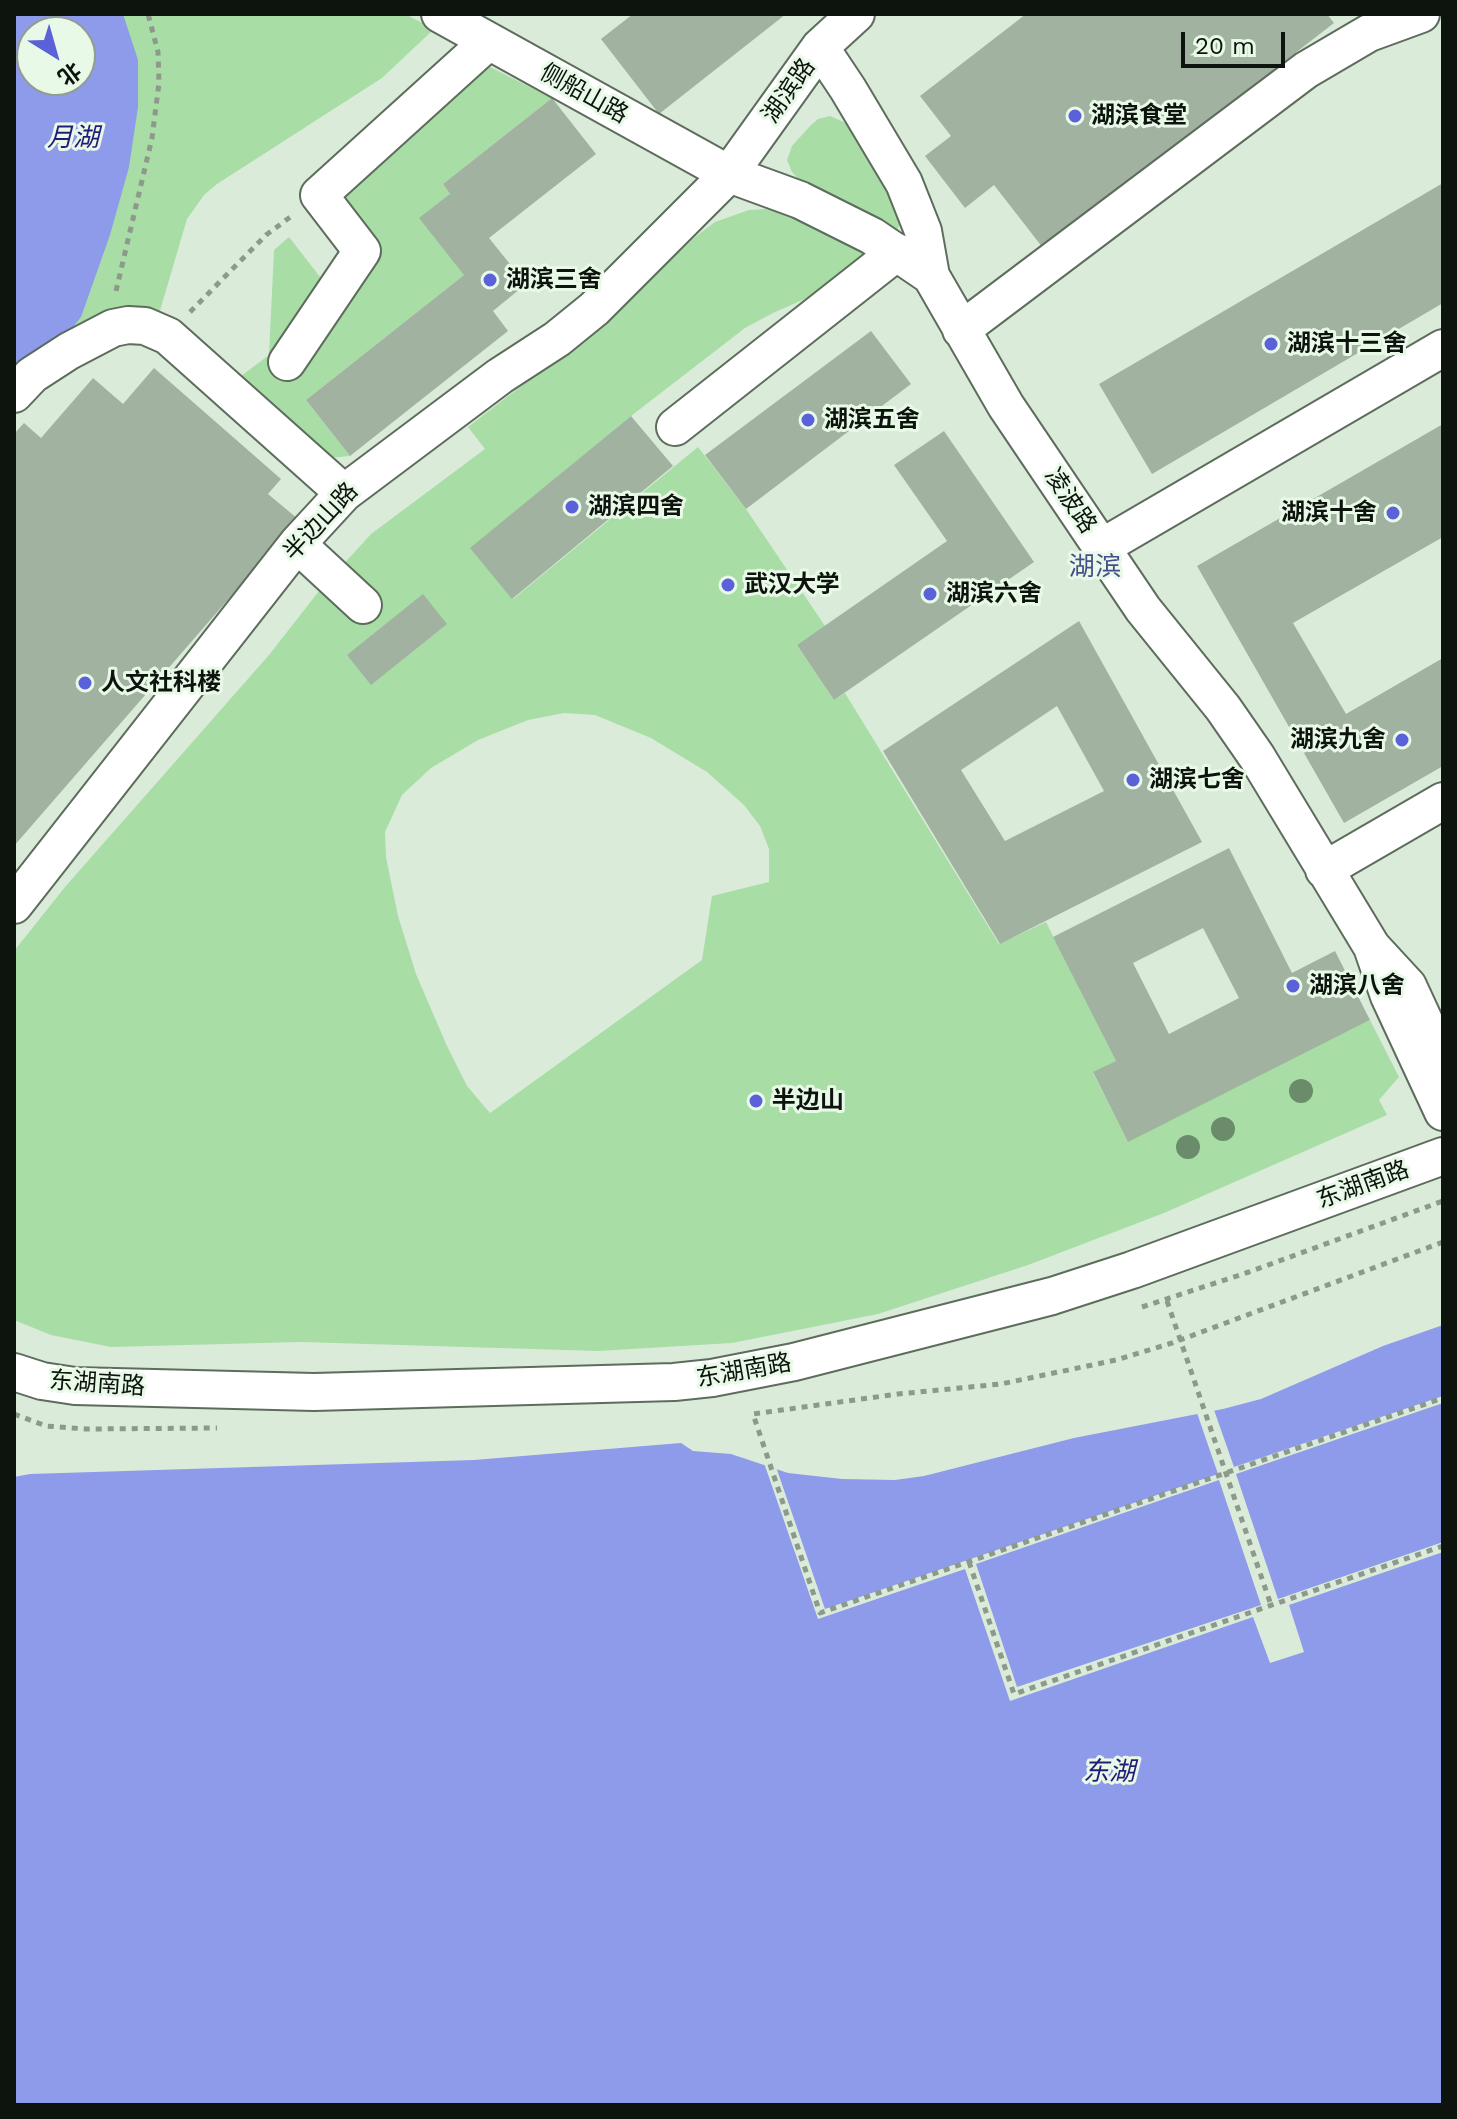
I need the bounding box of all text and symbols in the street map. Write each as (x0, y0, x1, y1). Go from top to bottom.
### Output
north arrow (16, 16, 96, 96)
scale bar (1185, 16, 1289, 66)
text: 20 m (1195, 32, 1255, 60)
street label: 湖滨路 (757, 53, 821, 129)
text: 北 (53, 57, 86, 91)
street label: 侧船山路 (535, 58, 633, 130)
place label: 湖滨食堂 (1091, 102, 1187, 130)
marker: 湖滨食堂 (1066, 107, 1084, 125)
water label: 月湖 (47, 122, 99, 154)
place label: 湖滨三舍 (506, 266, 602, 294)
marker: 湖滨三舍 (481, 271, 499, 289)
place label: 湖滨十三舍 (1287, 330, 1407, 358)
marker: 湖滨十三舍 (1262, 335, 1280, 353)
place label: 湖滨五舍 (824, 406, 920, 434)
marker: 湖滨五舍 (799, 411, 817, 429)
street label: 凌波路 (1038, 463, 1102, 539)
street label: 半边山路 (278, 477, 364, 567)
place label: 湖滨四舍 (588, 493, 684, 521)
marker: 湖滨四舍 (563, 498, 581, 516)
place label: 湖滨十舍 (1281, 499, 1377, 527)
marker: 湖滨十舍 (1384, 504, 1402, 522)
district label: 湖滨 (1069, 551, 1121, 583)
place label: 武汉大学 (744, 571, 840, 599)
marker: 武汉大学 (719, 576, 737, 594)
place label: 湖滨六舍 (946, 580, 1042, 608)
marker: 湖滨六舍 (921, 585, 939, 603)
place label: 人文社科楼 (101, 669, 221, 697)
marker: 人文社科楼 (76, 674, 94, 692)
place label: 湖滨九舍 (1290, 726, 1386, 754)
marker: 湖滨九舍 (1393, 731, 1411, 749)
place label: 湖滨七舍 (1149, 766, 1245, 794)
marker: 湖滨七舍 (1124, 771, 1142, 789)
place label: 湖滨八舍 (1309, 972, 1405, 1000)
marker: 湖滨八舍 (1284, 977, 1302, 995)
place label: 半边山 (772, 1087, 844, 1115)
marker: 半边山 (747, 1092, 765, 1110)
street label: 东湖南路 (1313, 1155, 1413, 1215)
street label: 东湖南路 (694, 1348, 794, 1394)
street label: 东湖南路 (48, 1366, 146, 1402)
water label: 东湖 (1083, 1756, 1135, 1788)

